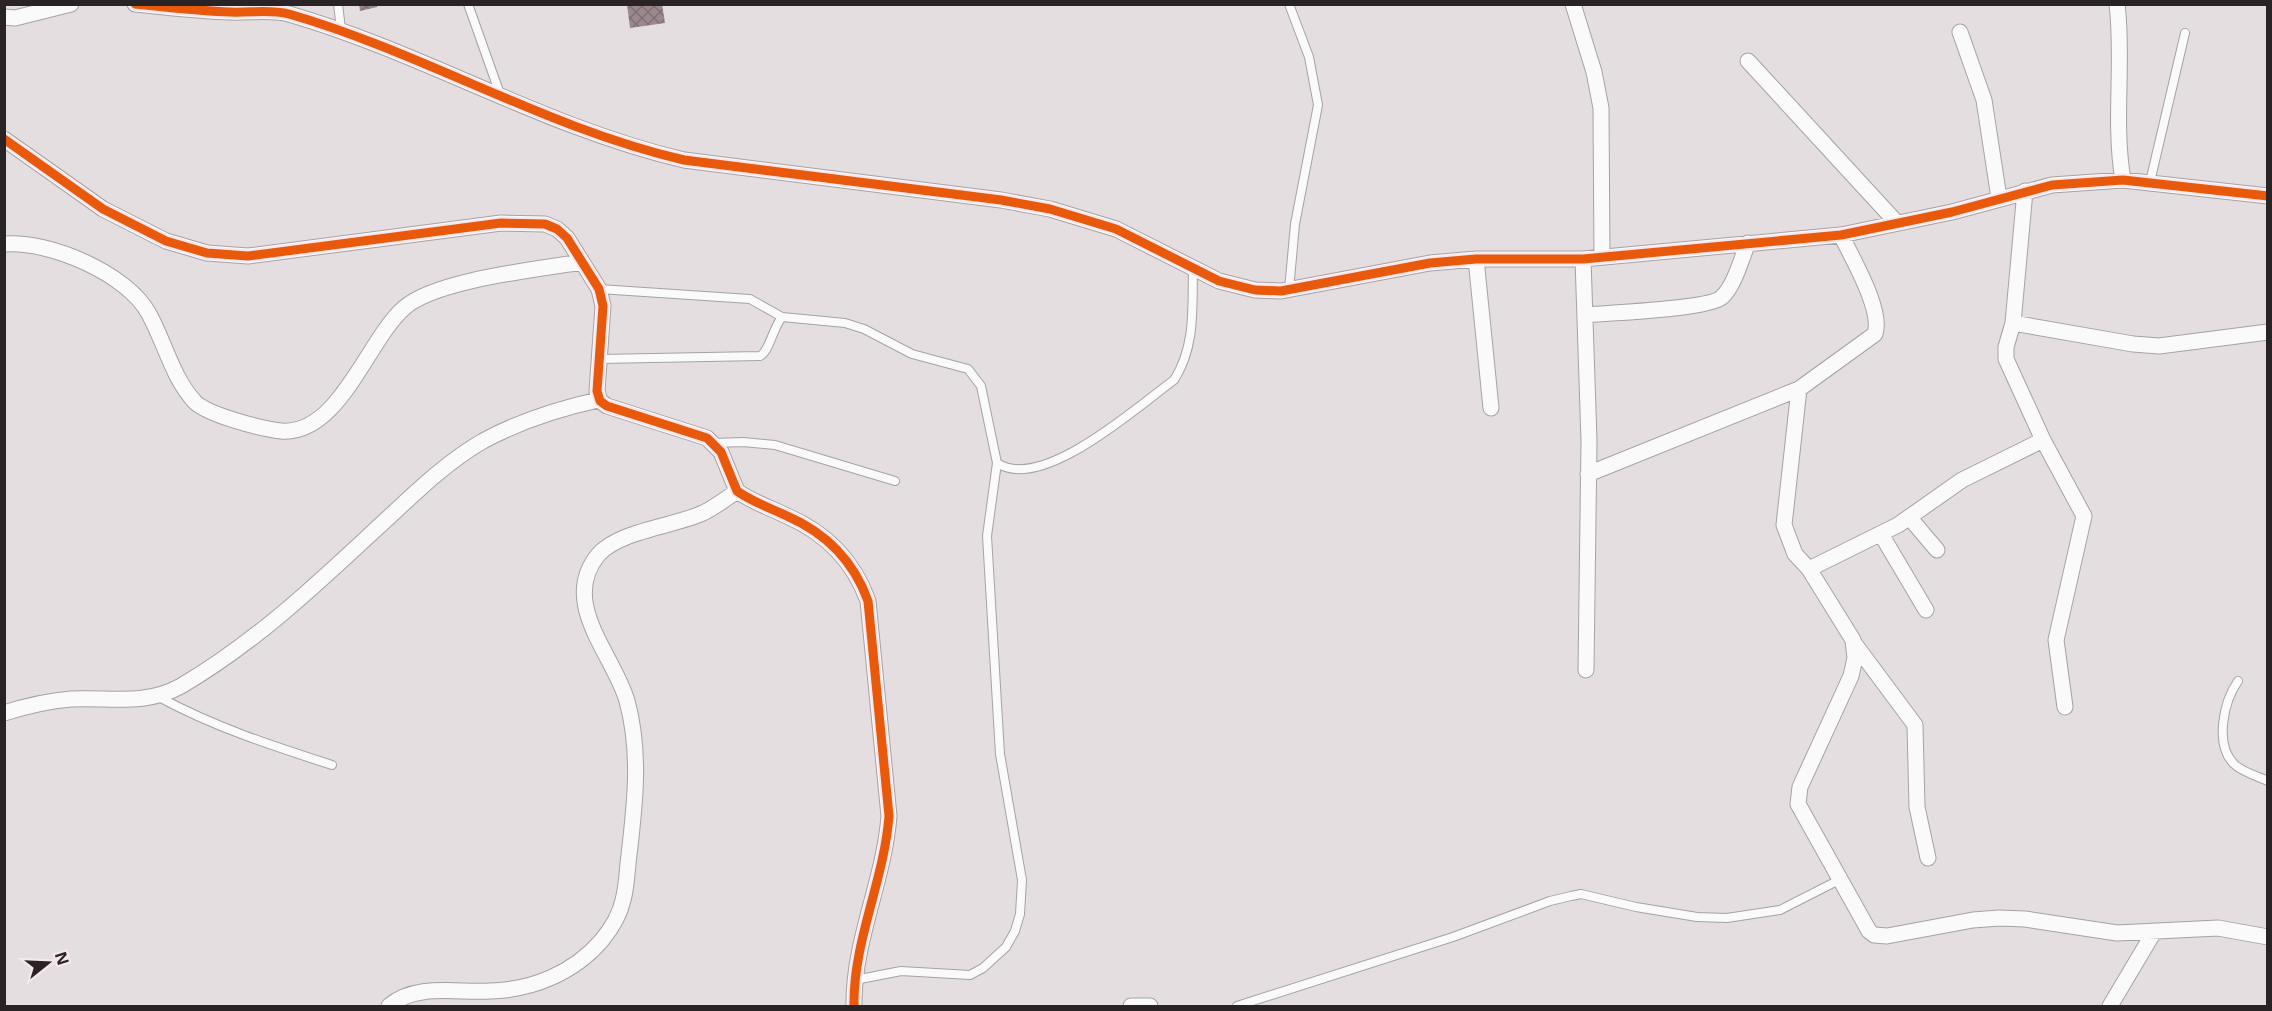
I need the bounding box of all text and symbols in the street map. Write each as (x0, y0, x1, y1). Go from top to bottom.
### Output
north arrow (18, 933, 78, 993)
text: N (50, 949, 75, 968)

